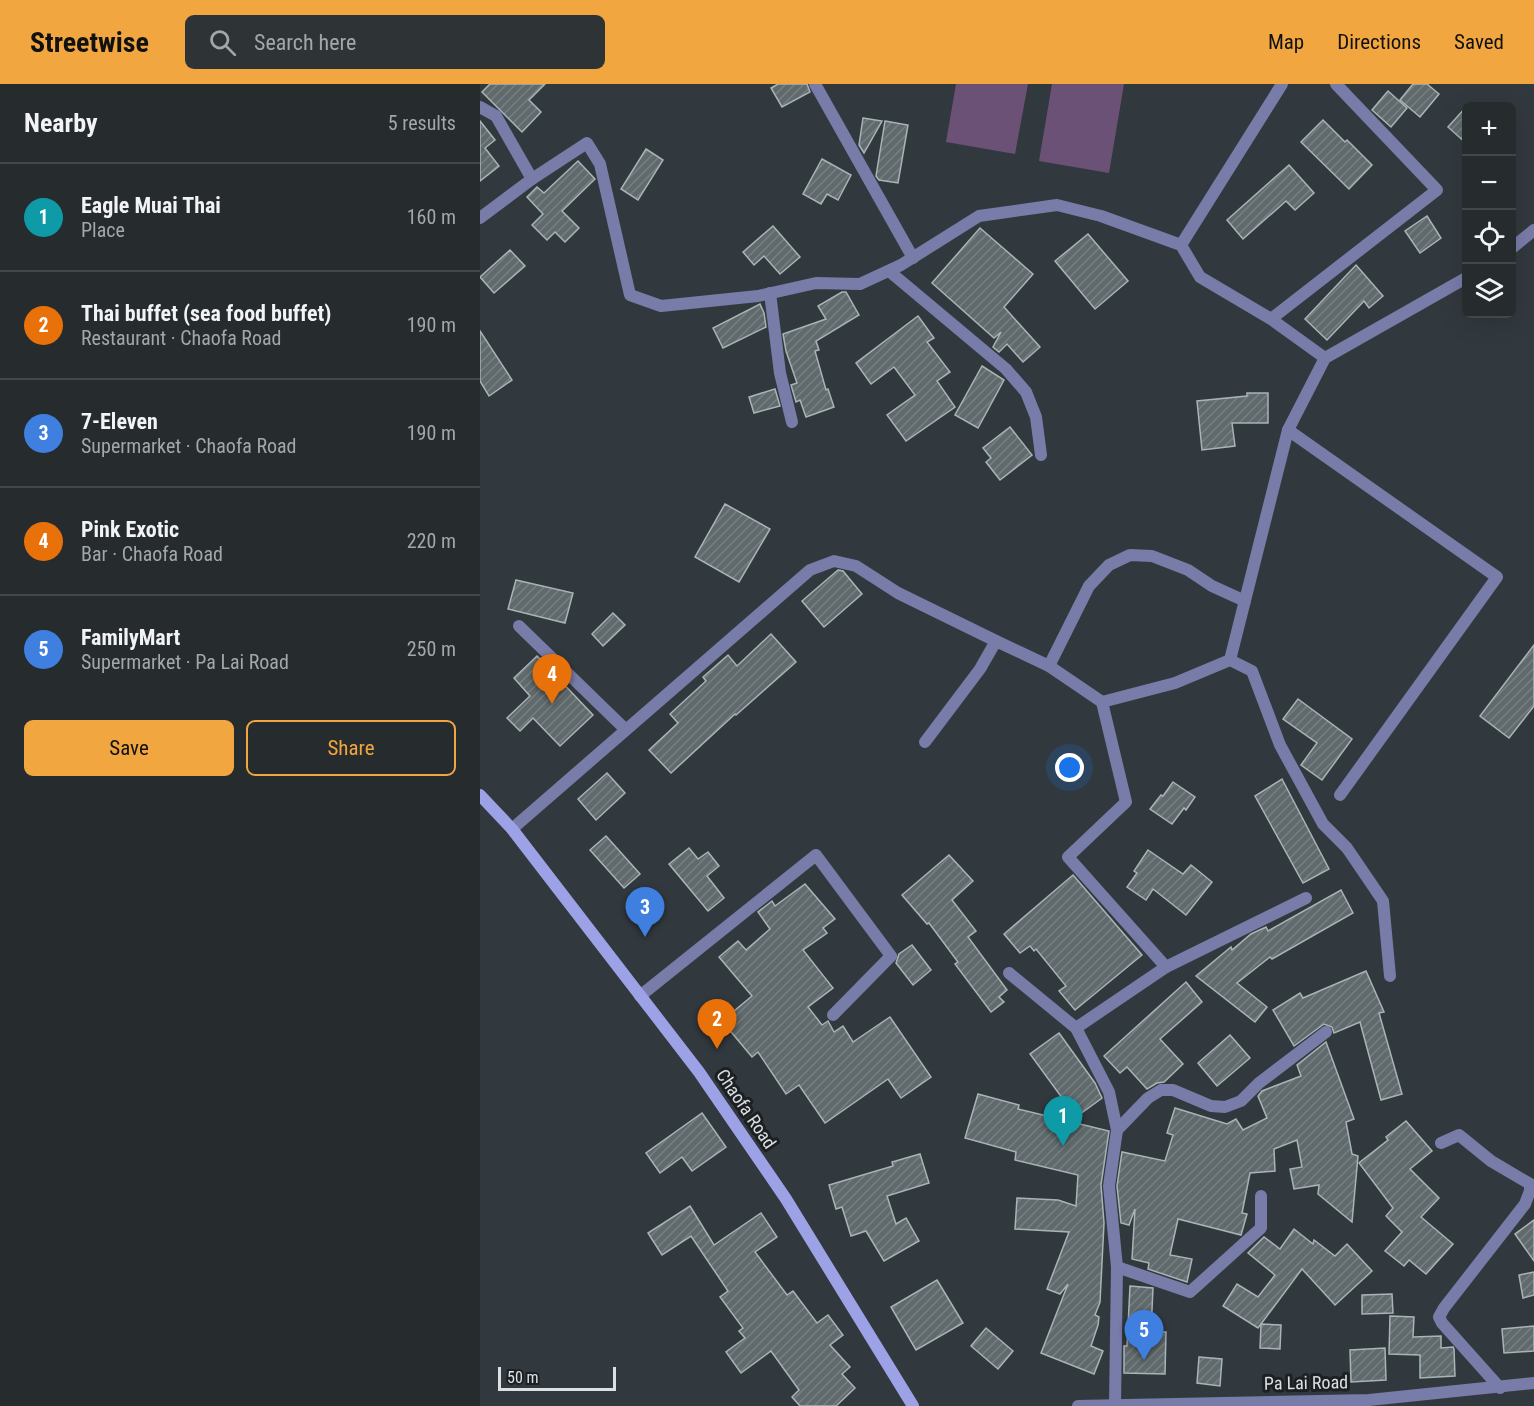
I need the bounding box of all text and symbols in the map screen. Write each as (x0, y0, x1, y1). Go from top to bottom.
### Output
search box (185, 15, 605, 69)
text: Streetwise (30, 26, 149, 59)
icon: search (206, 26, 239, 59)
text: Search here (254, 30, 356, 55)
text: Map (1268, 30, 1304, 54)
text: Directions (1337, 30, 1421, 54)
text: Saved (1454, 30, 1504, 54)
map controls (1462, 102, 1516, 318)
button: + (1462, 102, 1516, 156)
text: Nearby (24, 108, 98, 138)
text: 5 results (388, 111, 456, 135)
button: − (1462, 156, 1516, 210)
text: Eagle Muai Thai (81, 193, 221, 218)
text: 1 (38, 205, 49, 229)
text: 160 m (407, 205, 456, 229)
button: locate (1462, 210, 1516, 264)
text: Place (81, 218, 125, 242)
button: layers (1462, 264, 1516, 318)
text: Thai buffet (sea food buffet) (81, 301, 331, 326)
text: 2 (38, 313, 49, 337)
text: 190 m (407, 313, 456, 337)
text: Restaurant · Chaofa Road (81, 326, 282, 350)
text: 7-Eleven (81, 409, 158, 434)
text: 3 (38, 421, 49, 445)
text: 190 m (407, 421, 456, 445)
text: Supermarket · Chaofa Road (81, 434, 297, 458)
text: Pink Exotic (81, 517, 179, 542)
text: 4 (38, 529, 49, 553)
text: 220 m (407, 529, 456, 553)
text: Bar · Chaofa Road (81, 542, 223, 566)
text: FamilyMart (81, 625, 180, 650)
text: 5 (38, 637, 49, 661)
text: 250 m (407, 637, 456, 661)
text: Supermarket · Pa Lai Road (81, 650, 289, 674)
pin: 4 (532, 654, 572, 704)
button: Save (24, 720, 234, 776)
button: Share (246, 720, 456, 776)
your location (1055, 753, 1084, 782)
pin: 3 (626, 888, 664, 937)
pin: 2 (698, 1000, 736, 1049)
street label: Chaofa Road (712, 1065, 781, 1152)
pin: 1 (1044, 1096, 1082, 1146)
pin: 5 (1124, 1310, 1164, 1360)
scale bar (498, 1364, 616, 1392)
text: 50 m (507, 1368, 539, 1387)
street label: Pa Lai Road (1264, 1371, 1348, 1394)

